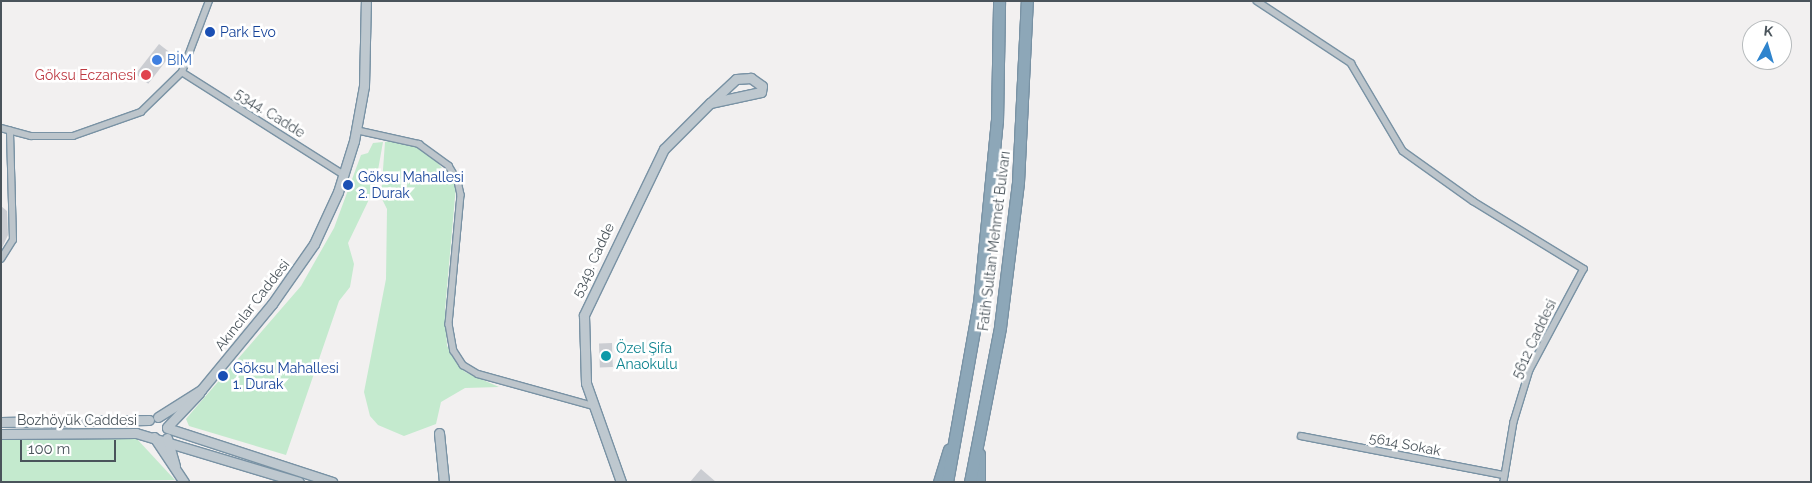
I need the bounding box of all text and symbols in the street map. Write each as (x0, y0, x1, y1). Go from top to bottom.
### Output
north arrow (1742, 20, 1792, 70)
text: K (1763, 23, 1774, 40)
place label: Park Evo (220, 24, 276, 40)
marker: Park Evo (204, 26, 216, 38)
place label: BİM (167, 52, 192, 68)
marker: BİM (151, 54, 163, 66)
place label: Göksu Eczanesi (35, 67, 136, 83)
marker: Göksu Eczanesi (140, 69, 152, 81)
street label: 5344. Cadde (232, 85, 308, 141)
street label: Fatih Sultan Mehmet Bulvarı (975, 150, 1013, 332)
place label: Göksu Mahallesi 2. Durak (358, 169, 464, 202)
marker: Göksu Mahallesi 2. Durak (342, 179, 354, 191)
street label: 5349. Cadde (568, 220, 618, 300)
street label: Akıncılar Caddesi (211, 256, 293, 354)
street label: 5612 Caddesi (1508, 297, 1560, 381)
place label: Özel Şifa Anaokulu (616, 340, 677, 372)
marker: Özel Şifa Anaokulu (600, 350, 612, 362)
place label: Göksu Mahallesi 1. Durak (233, 360, 339, 392)
marker: Göksu Mahallesi 1. Durak (217, 370, 229, 382)
street label: Bozhöyük Caddesi (17, 412, 137, 428)
street label: 5614 Sokak (1368, 429, 1442, 459)
scale bar (22, 430, 119, 462)
text: 100 m (28, 440, 70, 458)

